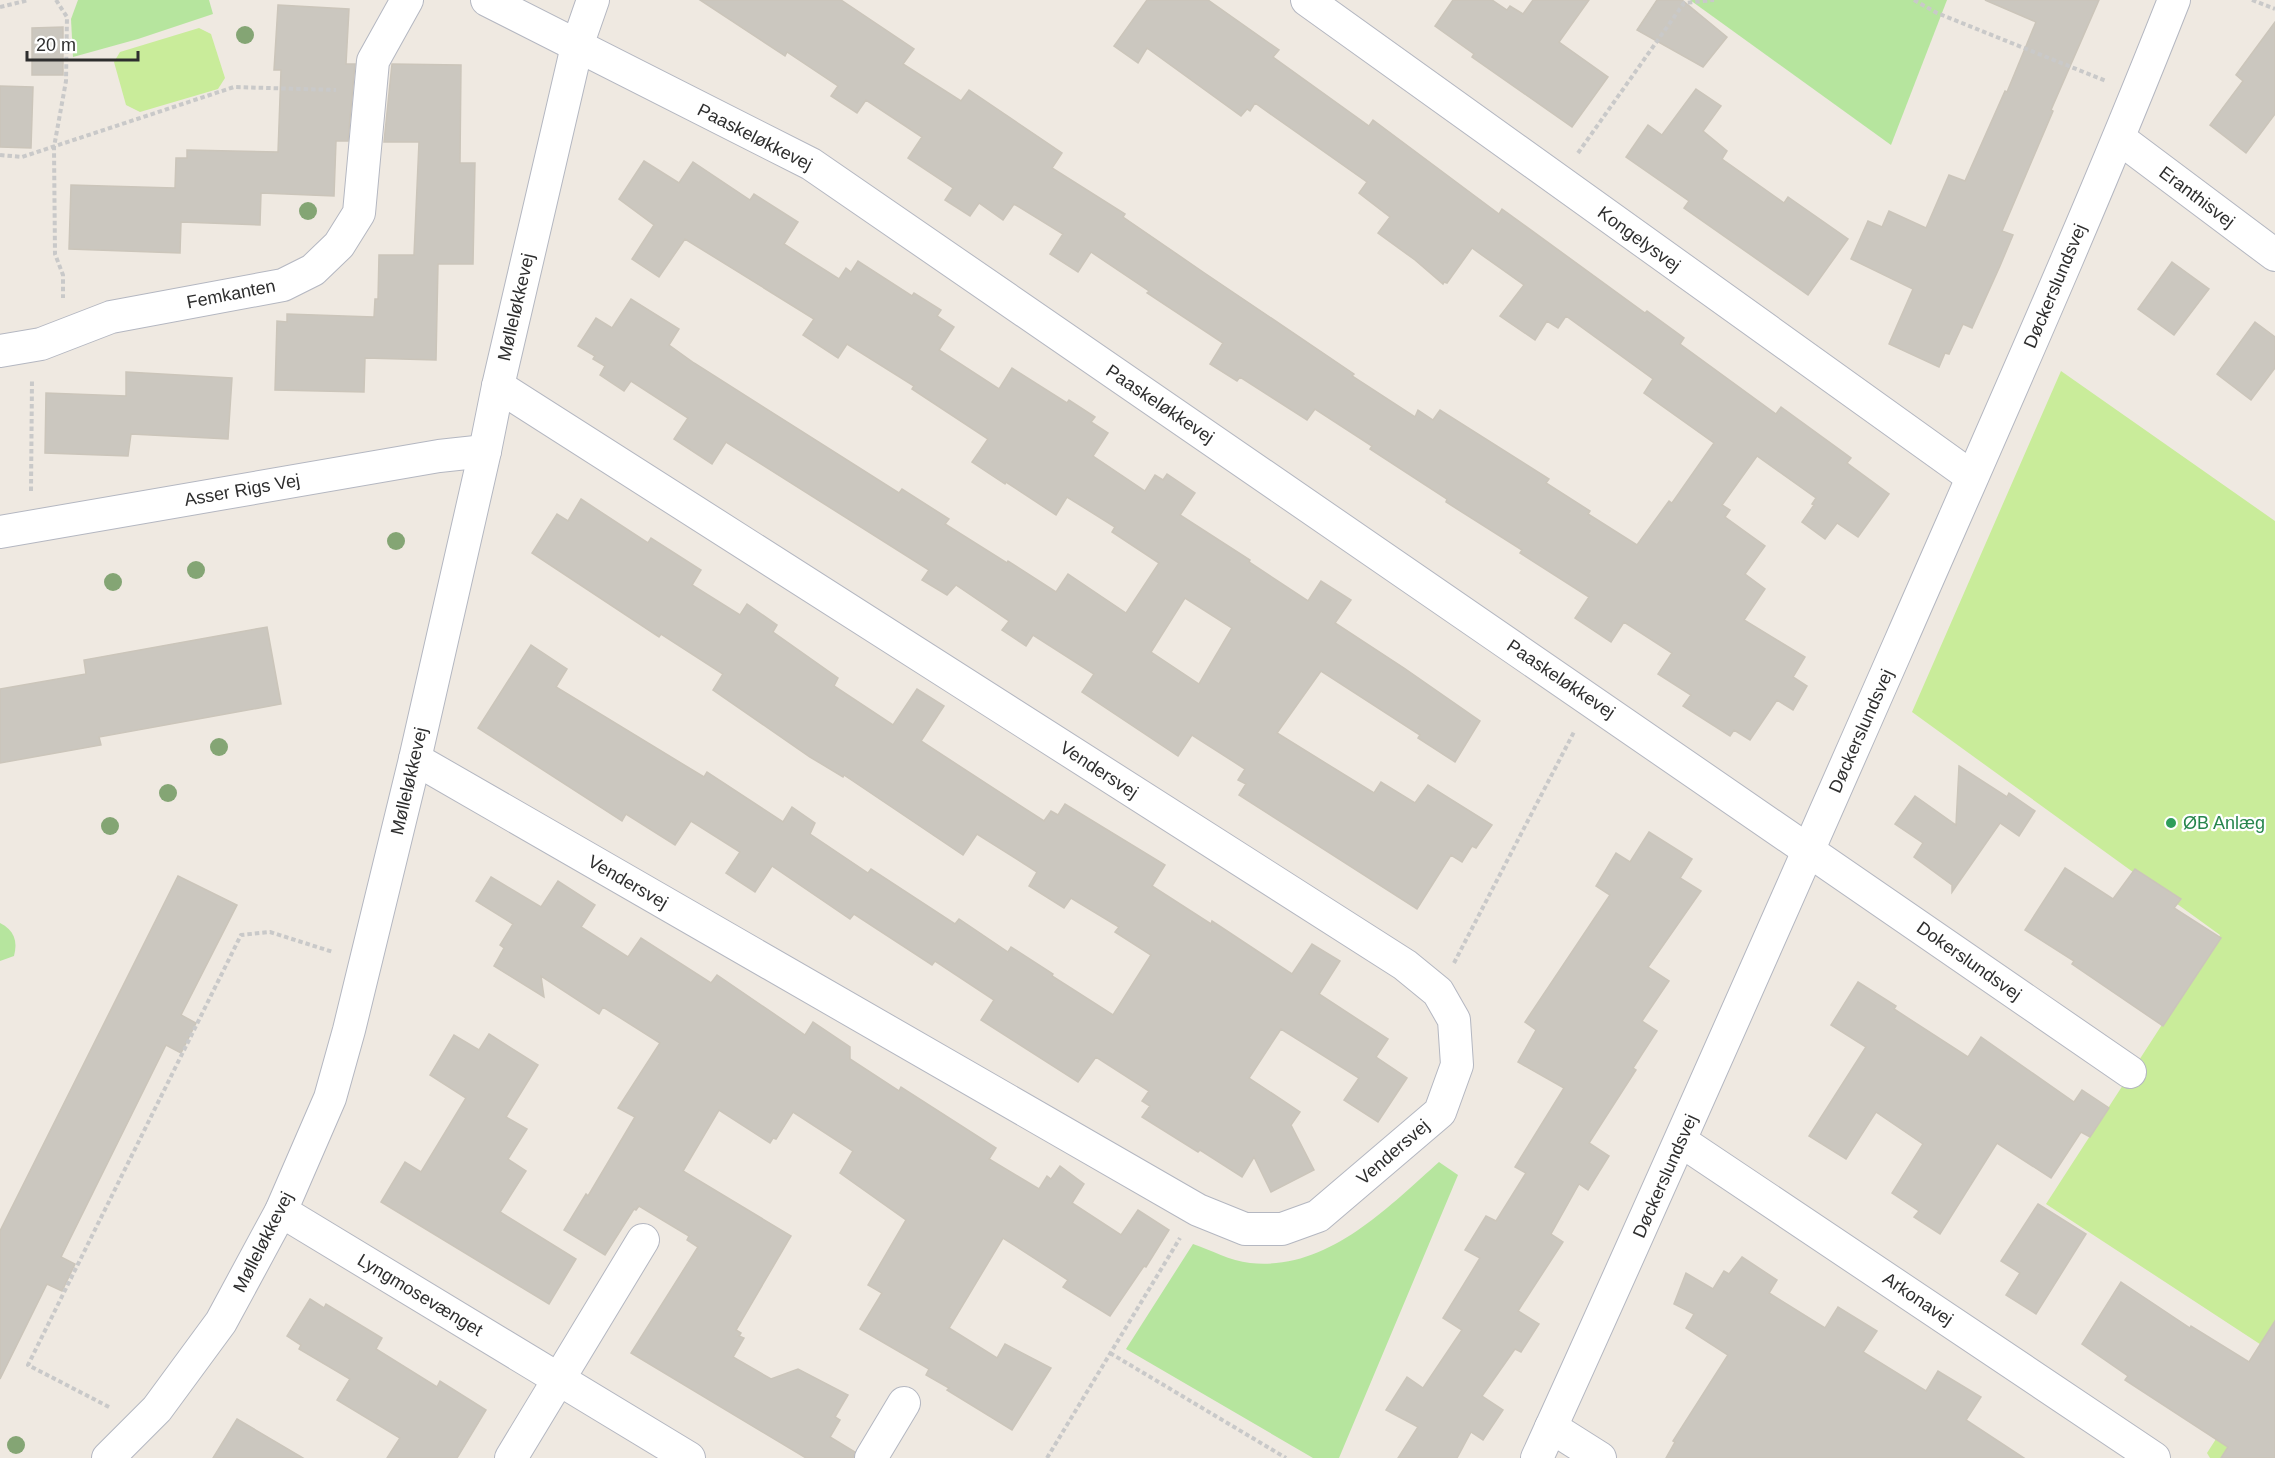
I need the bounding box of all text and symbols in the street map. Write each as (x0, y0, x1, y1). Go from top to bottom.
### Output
scale bar (27, 24, 138, 62)
text: 20 m (36, 35, 76, 55)
street label: Paaskeløkkevej (694, 99, 816, 175)
street label: Eranthisvej (2155, 162, 2239, 232)
street label: Kongelysvej (1594, 202, 1684, 276)
street label: Døckerslundsvej (2020, 221, 2090, 351)
street label: Mølleløkkevej (494, 251, 538, 363)
street label: Femkanten (185, 276, 277, 312)
street label: Paaskeløkkevej (1102, 360, 1218, 448)
street label: Asser Rigs Vej (183, 470, 301, 510)
street label: Paaskeløkkevej (1503, 635, 1619, 723)
street label: Døckerslundsvej (1825, 666, 1897, 796)
street label: Mølleløkkevej (387, 725, 431, 837)
street label: Vendersvej (1056, 737, 1142, 803)
place label: ØB Anlæg (2183, 813, 2265, 833)
marker: ØB Anlæg (2164, 816, 2178, 830)
street label: Vendersvej (584, 851, 672, 913)
street label: Dokerslundsvej (1913, 918, 2025, 1004)
street label: Døckerslundsvej (1629, 1111, 1701, 1241)
street label: Vendersvej (1353, 1115, 1433, 1189)
street label: Mølleløkkevej (229, 1188, 297, 1296)
street label: Lyngmosevænget (354, 1250, 486, 1340)
street label: Arkonavej (1879, 1268, 1957, 1330)

